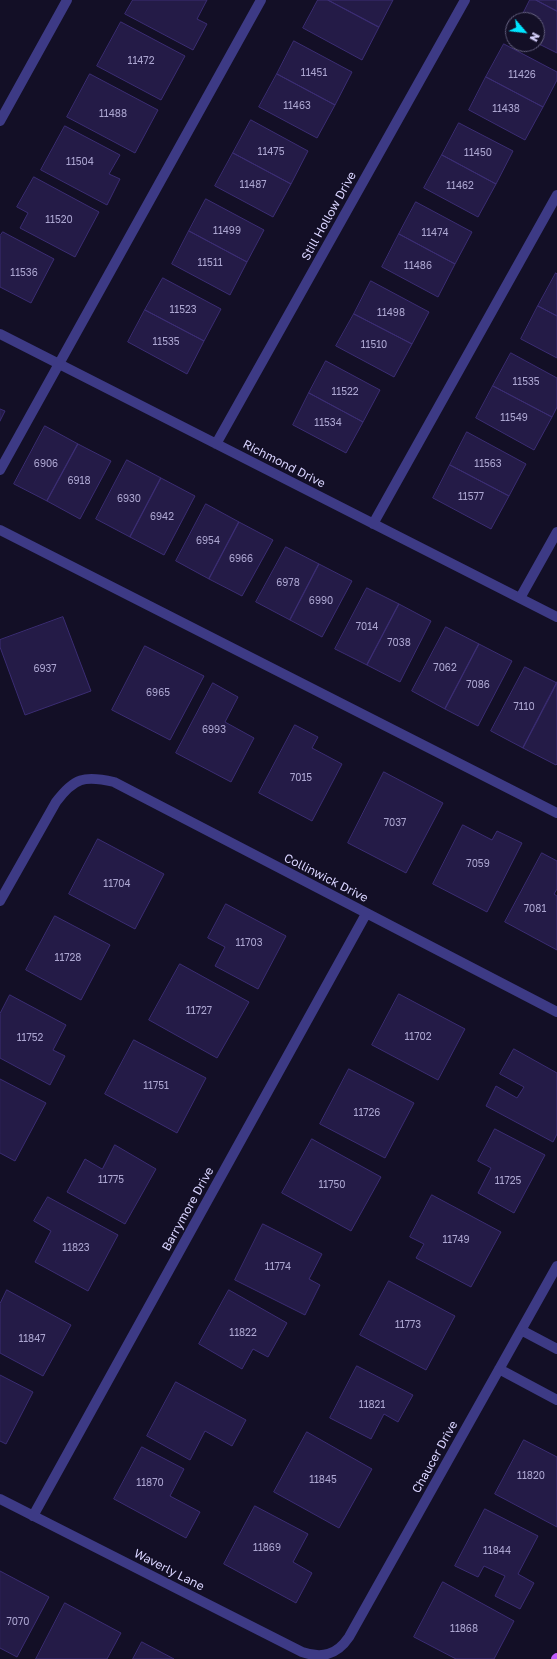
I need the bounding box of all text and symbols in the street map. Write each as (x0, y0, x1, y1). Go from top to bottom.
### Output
north arrow (505, 12, 545, 52)
text: N (527, 31, 543, 44)
house number: 11472 (128, 55, 154, 67)
house number: 11451 (301, 67, 327, 79)
house number: 11426 (508, 69, 536, 81)
house number: 11463 (283, 100, 311, 112)
house number: 11438 (492, 103, 520, 115)
house number: 11488 (99, 108, 127, 120)
house number: 11475 (258, 146, 284, 158)
house number: 11450 (464, 147, 492, 159)
house number: 11504 (66, 156, 94, 168)
street label: Still Hollow Drive (299, 169, 359, 263)
house number: 11487 (239, 179, 267, 191)
house number: 11462 (446, 180, 474, 192)
house number: 11520 (45, 214, 73, 226)
house number: 11499 (213, 225, 241, 237)
house number: 11474 (421, 227, 449, 239)
house number: 11511 (197, 257, 223, 269)
house number: 11486 (404, 260, 432, 272)
house number: 11536 (10, 267, 38, 279)
house number: 11523 (169, 304, 197, 316)
house number: 11498 (377, 307, 405, 319)
house number: 11535 (152, 336, 180, 348)
house number: 11510 (361, 339, 387, 351)
house number: 11535 (512, 376, 540, 388)
house number: 11522 (331, 386, 359, 398)
house number: 11549 (500, 412, 528, 424)
house number: 11534 (314, 417, 342, 429)
street label: Richmond Drive (240, 437, 328, 491)
house number: 6906 (34, 458, 58, 470)
house number: 11563 (474, 458, 502, 470)
house number: 6918 (67, 475, 91, 487)
house number: 11577 (458, 491, 484, 503)
house number: 6930 (117, 493, 141, 505)
house number: 6942 (150, 511, 174, 523)
house number: 6954 (196, 535, 220, 547)
house number: 6966 (229, 553, 253, 565)
house number: 6978 (276, 577, 300, 589)
house number: 6990 (309, 595, 333, 607)
house number: 7014 (356, 621, 378, 633)
house number: 7038 (387, 637, 411, 649)
house number: 7062 (433, 662, 457, 674)
house number: 6937 (33, 663, 57, 675)
house number: 7086 (466, 679, 490, 691)
house number: 6965 (146, 687, 170, 699)
house number: 7110 (513, 701, 535, 713)
house number: 6993 (202, 724, 226, 736)
house number: 7015 (290, 772, 312, 784)
house number: 7037 (384, 817, 406, 829)
street label: Collinwick Drive (282, 851, 370, 905)
house number: 7059 (466, 858, 490, 870)
house number: 11704 (103, 878, 131, 890)
house number: 7081 (524, 903, 546, 915)
house number: 11703 (235, 937, 263, 949)
house number: 11728 (55, 952, 81, 964)
house number: 11727 (186, 1005, 212, 1017)
house number: 11702 (405, 1031, 431, 1043)
house number: 11752 (17, 1032, 43, 1044)
house number: 11751 (143, 1080, 169, 1092)
house number: 11726 (354, 1107, 380, 1119)
street label: Barrymore Drive (159, 1165, 217, 1253)
house number: 11775 (98, 1174, 124, 1186)
house number: 11725 (495, 1175, 521, 1187)
house number: 11750 (319, 1179, 345, 1191)
house number: 11749 (442, 1234, 470, 1246)
house number: 11823 (62, 1242, 90, 1254)
house number: 11774 (265, 1261, 291, 1273)
house number: 11773 (395, 1319, 421, 1331)
house number: 11822 (229, 1327, 257, 1339)
house number: 11847 (18, 1333, 46, 1345)
house number: 11821 (359, 1399, 385, 1411)
street label: Chaucer Drive (409, 1418, 461, 1496)
house number: 11820 (517, 1470, 545, 1482)
house number: 11845 (309, 1474, 337, 1486)
house number: 11870 (136, 1477, 164, 1489)
house number: 11869 (253, 1542, 281, 1554)
house number: 11844 (483, 1545, 511, 1557)
street label: Waverly Lane (131, 1546, 207, 1594)
house number: 7070 (7, 1616, 29, 1628)
house number: 11868 (450, 1623, 478, 1635)

